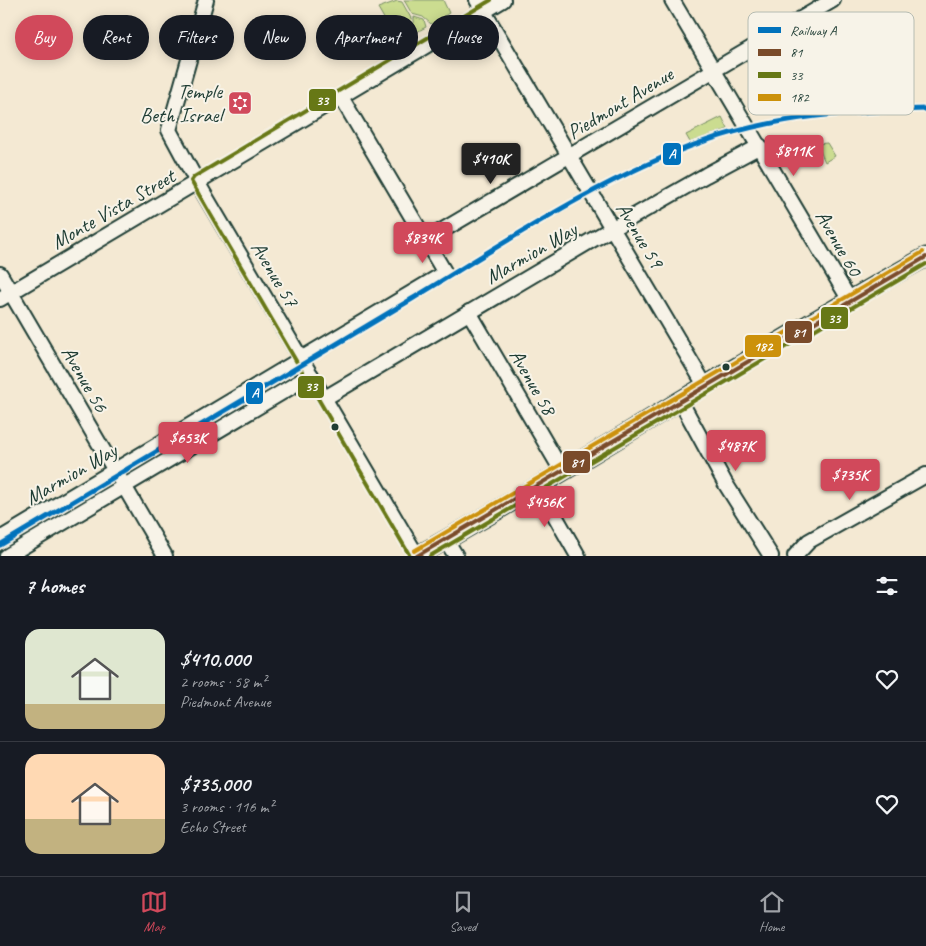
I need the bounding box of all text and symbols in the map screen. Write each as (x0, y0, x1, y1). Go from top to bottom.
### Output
legend (748, 12, 914, 115)
chip: Buy (15, 15, 73, 60)
chip: Rent (83, 15, 149, 60)
chip: Filters (159, 15, 234, 60)
chip: New (244, 15, 306, 60)
chip: Apartment (316, 15, 418, 60)
chip: House (428, 15, 499, 60)
text: Railway A (790, 22, 838, 39)
text: 81 (790, 44, 803, 61)
street label: Piedmont Avenue (562, 61, 679, 145)
text: 33 (790, 67, 804, 84)
place label: Temple Beth Israel (140, 78, 225, 128)
line badge: 33 (308, 88, 337, 112)
text: 182 (790, 89, 811, 106)
synagogue icon: Temple Beth Israel (227, 90, 253, 116)
text: 33 (316, 92, 330, 109)
pin: $811K (759, 134, 829, 177)
text: $811K (776, 141, 812, 161)
pin: $410K (456, 142, 526, 185)
line badge: A (662, 142, 682, 166)
text: A (668, 145, 676, 162)
text: $410K (473, 149, 509, 169)
street label: Monte Vista Street (47, 162, 181, 255)
street label: Avenue 59 (610, 197, 671, 274)
street label: Avenue 60 (810, 205, 869, 282)
street label: Marmion Way (480, 215, 583, 290)
pin: $834K (388, 222, 458, 264)
text: $834K (405, 228, 441, 248)
street label: Avenue 57 (245, 236, 306, 313)
line badge: 33 (820, 306, 849, 330)
text: 33 (828, 310, 842, 327)
line badge: 81 (784, 320, 813, 344)
text: 81 (793, 324, 807, 341)
line badge: 182 (744, 334, 782, 358)
text: 182 (754, 338, 774, 355)
street label: Avenue 56 (56, 341, 115, 417)
street label: Avenue 58 (504, 344, 564, 422)
unlabelled marker (721, 362, 731, 372)
line badge: 33 (297, 375, 325, 399)
text: 33 (305, 378, 319, 395)
line badge: A (245, 381, 264, 405)
text: A (251, 384, 259, 401)
pin: $653K (153, 422, 223, 464)
unlabelled marker (330, 422, 340, 432)
text: $653K (169, 428, 207, 448)
pin: $487K (701, 430, 771, 472)
street label: Marmion Way (20, 436, 123, 511)
text: $487K (718, 436, 754, 456)
line badge: 81 (562, 450, 591, 474)
text: 81 (571, 454, 585, 471)
pin: $735K (815, 458, 885, 501)
text: $735K (832, 465, 868, 485)
pin: $456K (510, 486, 580, 528)
text: $456K (526, 492, 564, 512)
icon: filters (873, 572, 901, 600)
text: 7 homes (25, 573, 84, 599)
text: $410,000 (180, 646, 250, 672)
icon: home (65, 649, 125, 709)
icon: heart (873, 665, 901, 693)
text: 2 rooms · 58 m² (180, 672, 266, 692)
text: Piedmont Avenue (180, 692, 271, 712)
text: $735,000 (180, 771, 250, 797)
icon: home (65, 774, 125, 834)
icon: heart (873, 790, 901, 818)
text: 3 rooms · 116 m² (180, 797, 274, 817)
text: Echo Street (180, 817, 245, 837)
tab: Map (140, 888, 168, 935)
tab: Saved (449, 888, 477, 935)
tab: Home (758, 888, 786, 935)

